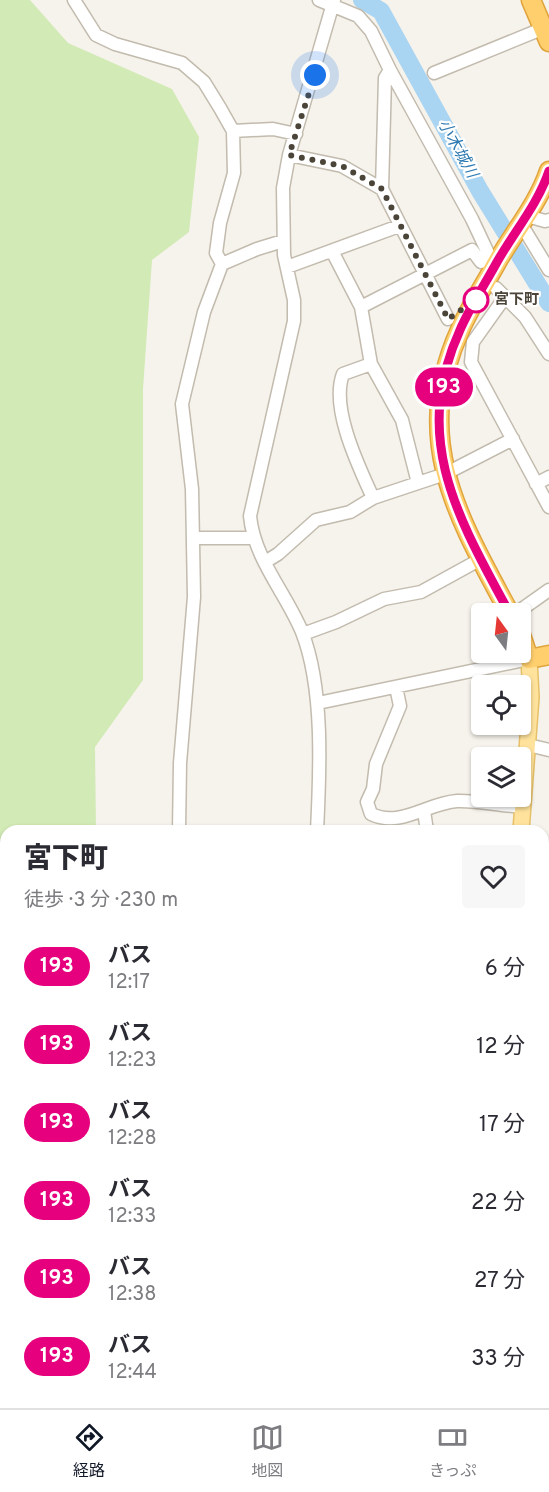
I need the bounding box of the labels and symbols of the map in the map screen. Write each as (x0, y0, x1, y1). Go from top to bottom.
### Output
your location (300, 60, 330, 90)
water label: 小木城川 (433, 116, 482, 184)
marker: 宮下町 (463, 287, 489, 313)
place label: 宮下町 (494, 291, 539, 310)
line badge: 193 (410, 368, 478, 406)
north arrow (471, 603, 531, 663)

